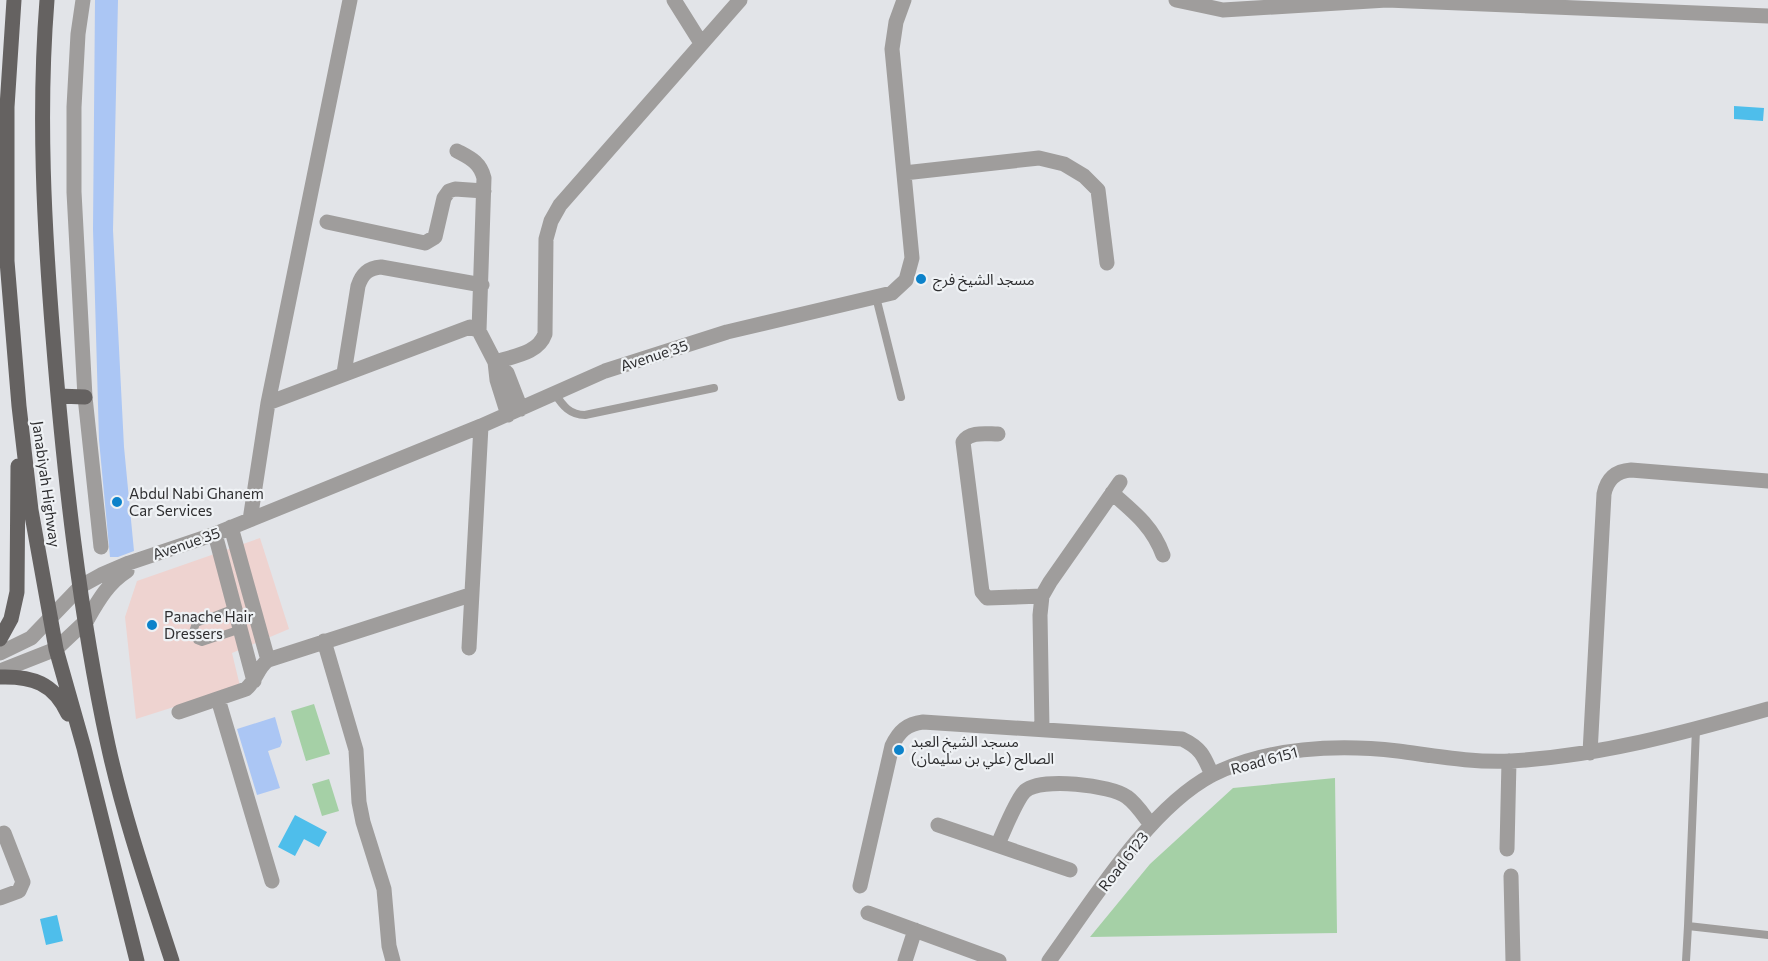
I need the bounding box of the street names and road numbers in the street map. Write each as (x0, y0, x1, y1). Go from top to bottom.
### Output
street label: Avenue 35 (618, 336, 690, 374)
street label: Janabiyah Highway (29, 420, 65, 548)
street label: Avenue 35 (150, 523, 222, 563)
street label: Road 6151 (1229, 742, 1299, 778)
street label: Road 6123 (1094, 828, 1152, 894)

